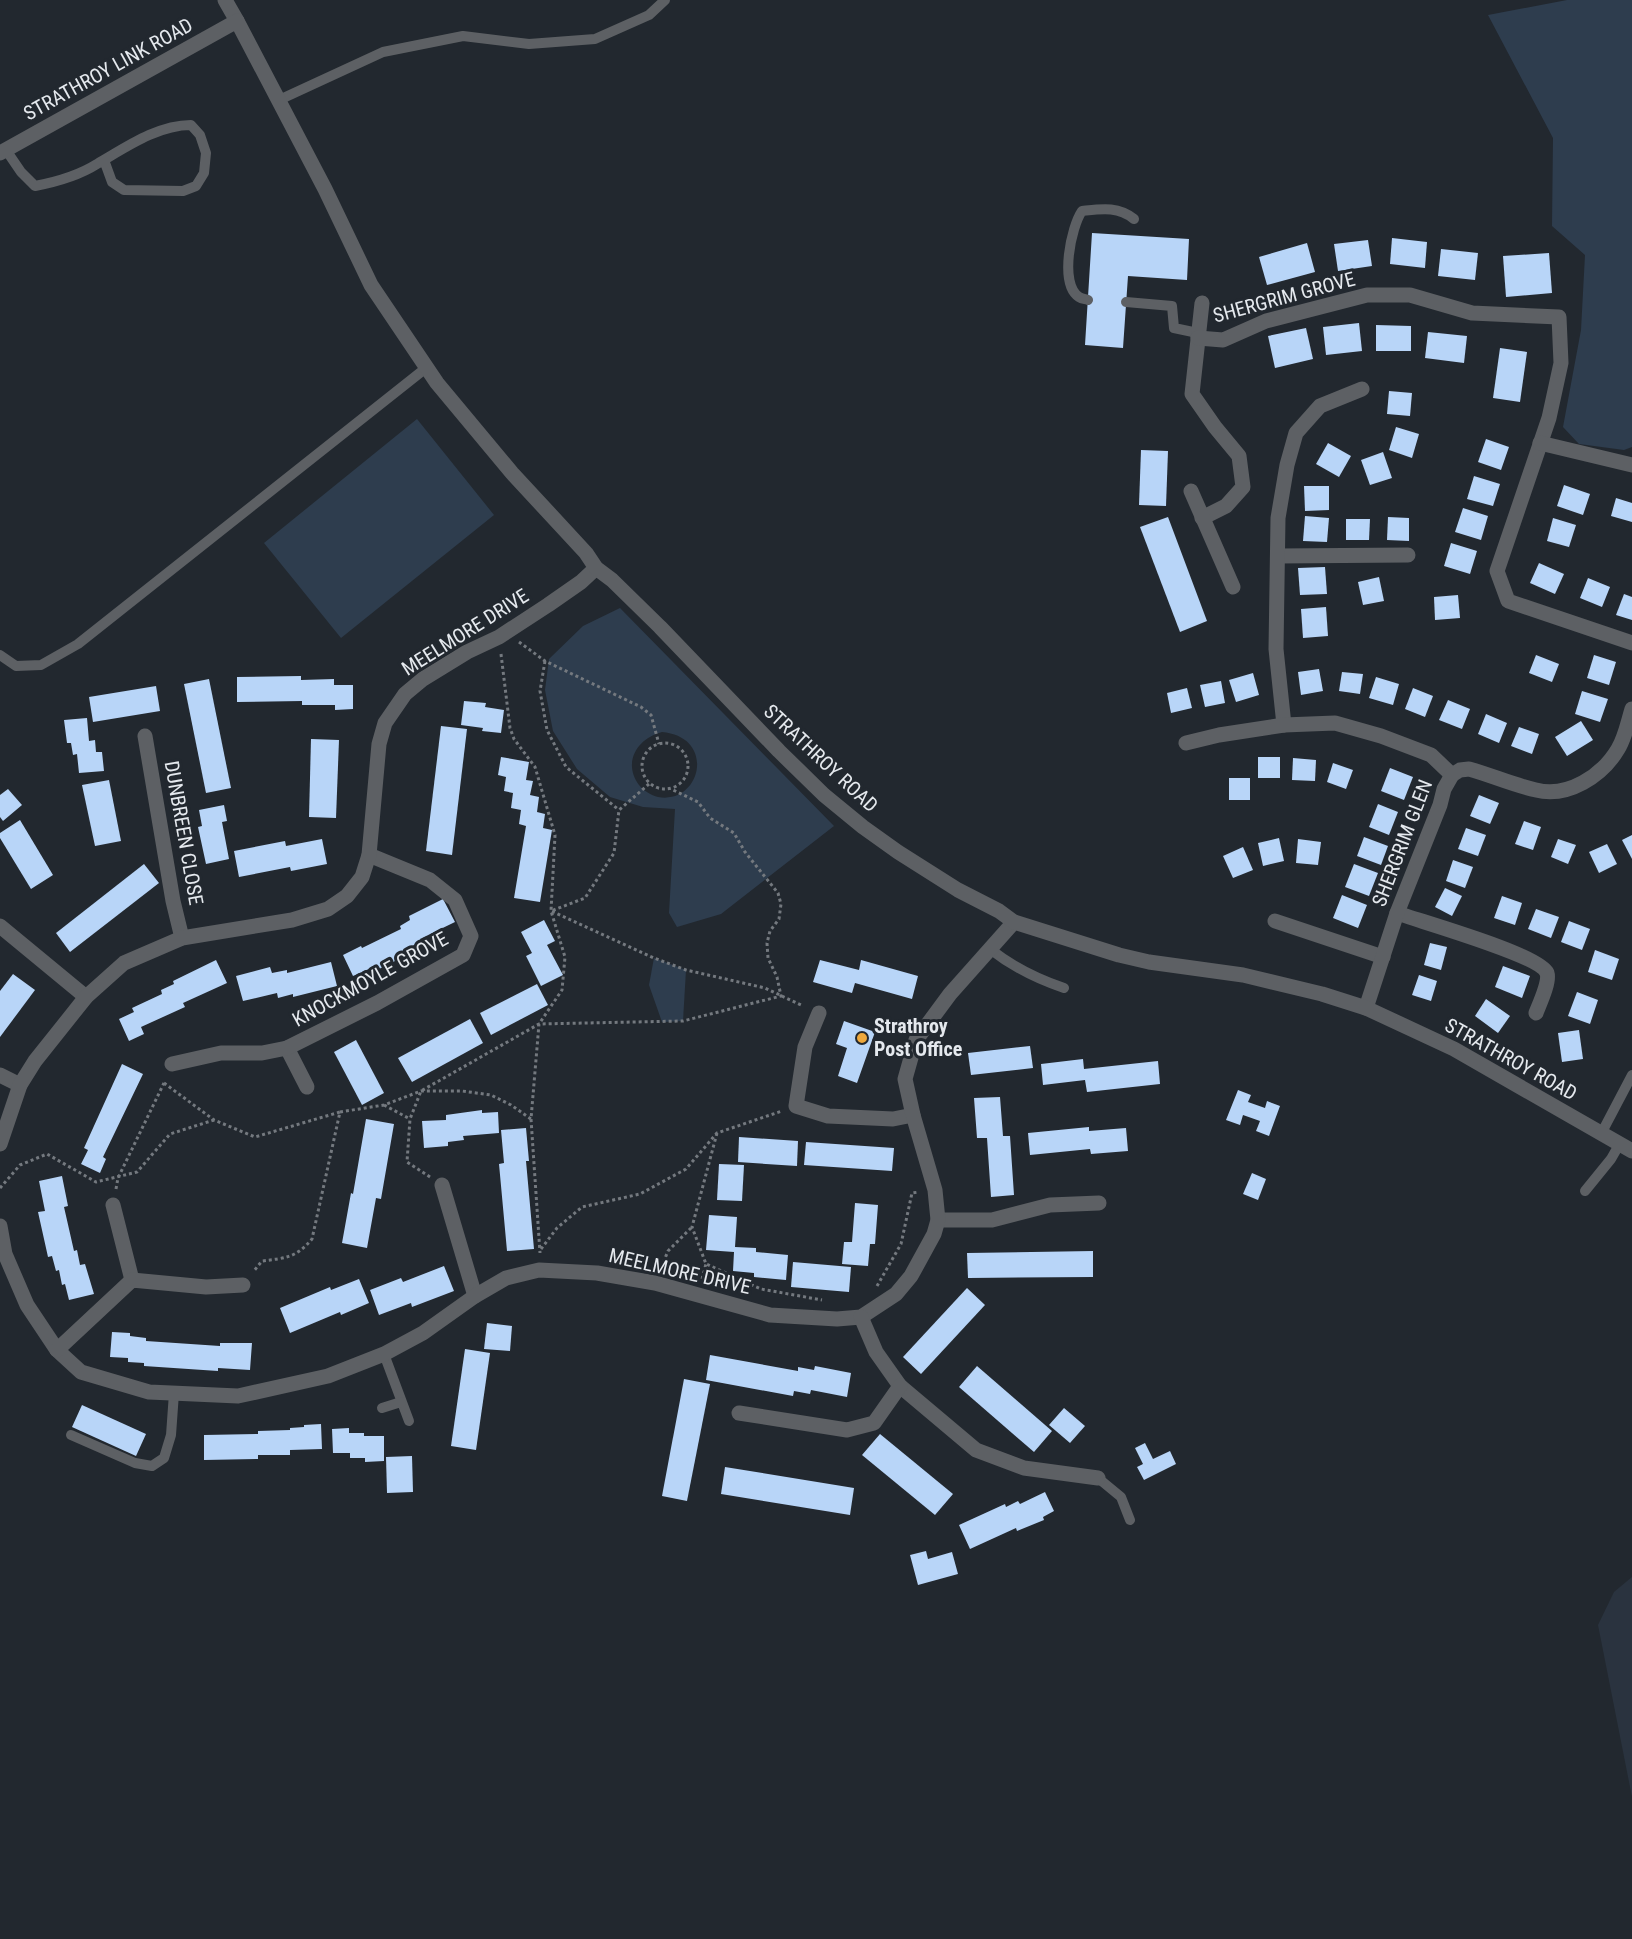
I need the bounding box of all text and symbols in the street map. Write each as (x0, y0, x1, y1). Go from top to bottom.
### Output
street label: STRATHROY LINK ROAD (19, 13, 197, 125)
street label: SHERGRIM GROVE (1210, 267, 1358, 327)
street label: MEELMORE DRIVE (397, 583, 533, 681)
street label: STRATHROY ROAD (759, 699, 883, 817)
street label: DUNBREEN CLOSE (160, 759, 209, 907)
street label: SHERGRIM GLEN (1367, 776, 1437, 910)
street label: KNOCKMOYLE GROVE (288, 926, 452, 1032)
street label: STRATHROY ROAD (1441, 1013, 1581, 1105)
place label: Strathroy Post Office (874, 1014, 962, 1061)
marker: Strathroy Post Office (855, 1031, 869, 1045)
street label: MEELMORE DRIVE (607, 1243, 753, 1299)

